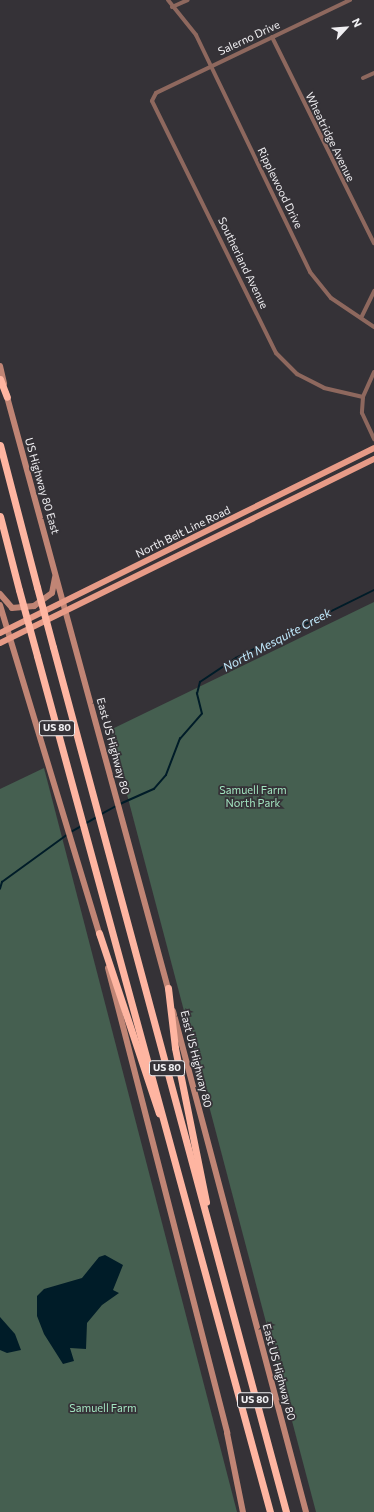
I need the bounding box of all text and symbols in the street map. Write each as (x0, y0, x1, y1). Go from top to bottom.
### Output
north arrow (326, 8, 366, 48)
text: N (350, 16, 365, 29)
street label: Salerno Drive (216, 18, 282, 58)
street label: Wheatridge Avenue (303, 90, 357, 184)
street label: Ripplewood Drive (255, 145, 305, 231)
street label: Southerland Avenue (215, 215, 271, 311)
street label: US Highway 80 East (22, 436, 62, 536)
street label: North Belt Line Road (134, 503, 232, 561)
water label: North Mesquite Creek (220, 605, 334, 675)
street label: East US Highway 80 (94, 696, 132, 796)
road number: US 80 (38, 720, 76, 736)
park label: Samuell Farm North Park (219, 784, 287, 810)
street label: East US Highway 80 (178, 1009, 214, 1109)
road number: US 80 (148, 1060, 186, 1076)
street label: East US Highway 80 (260, 1322, 298, 1422)
road number: US 80 (236, 1392, 274, 1408)
park label: Samuell Farm (69, 1401, 137, 1415)

